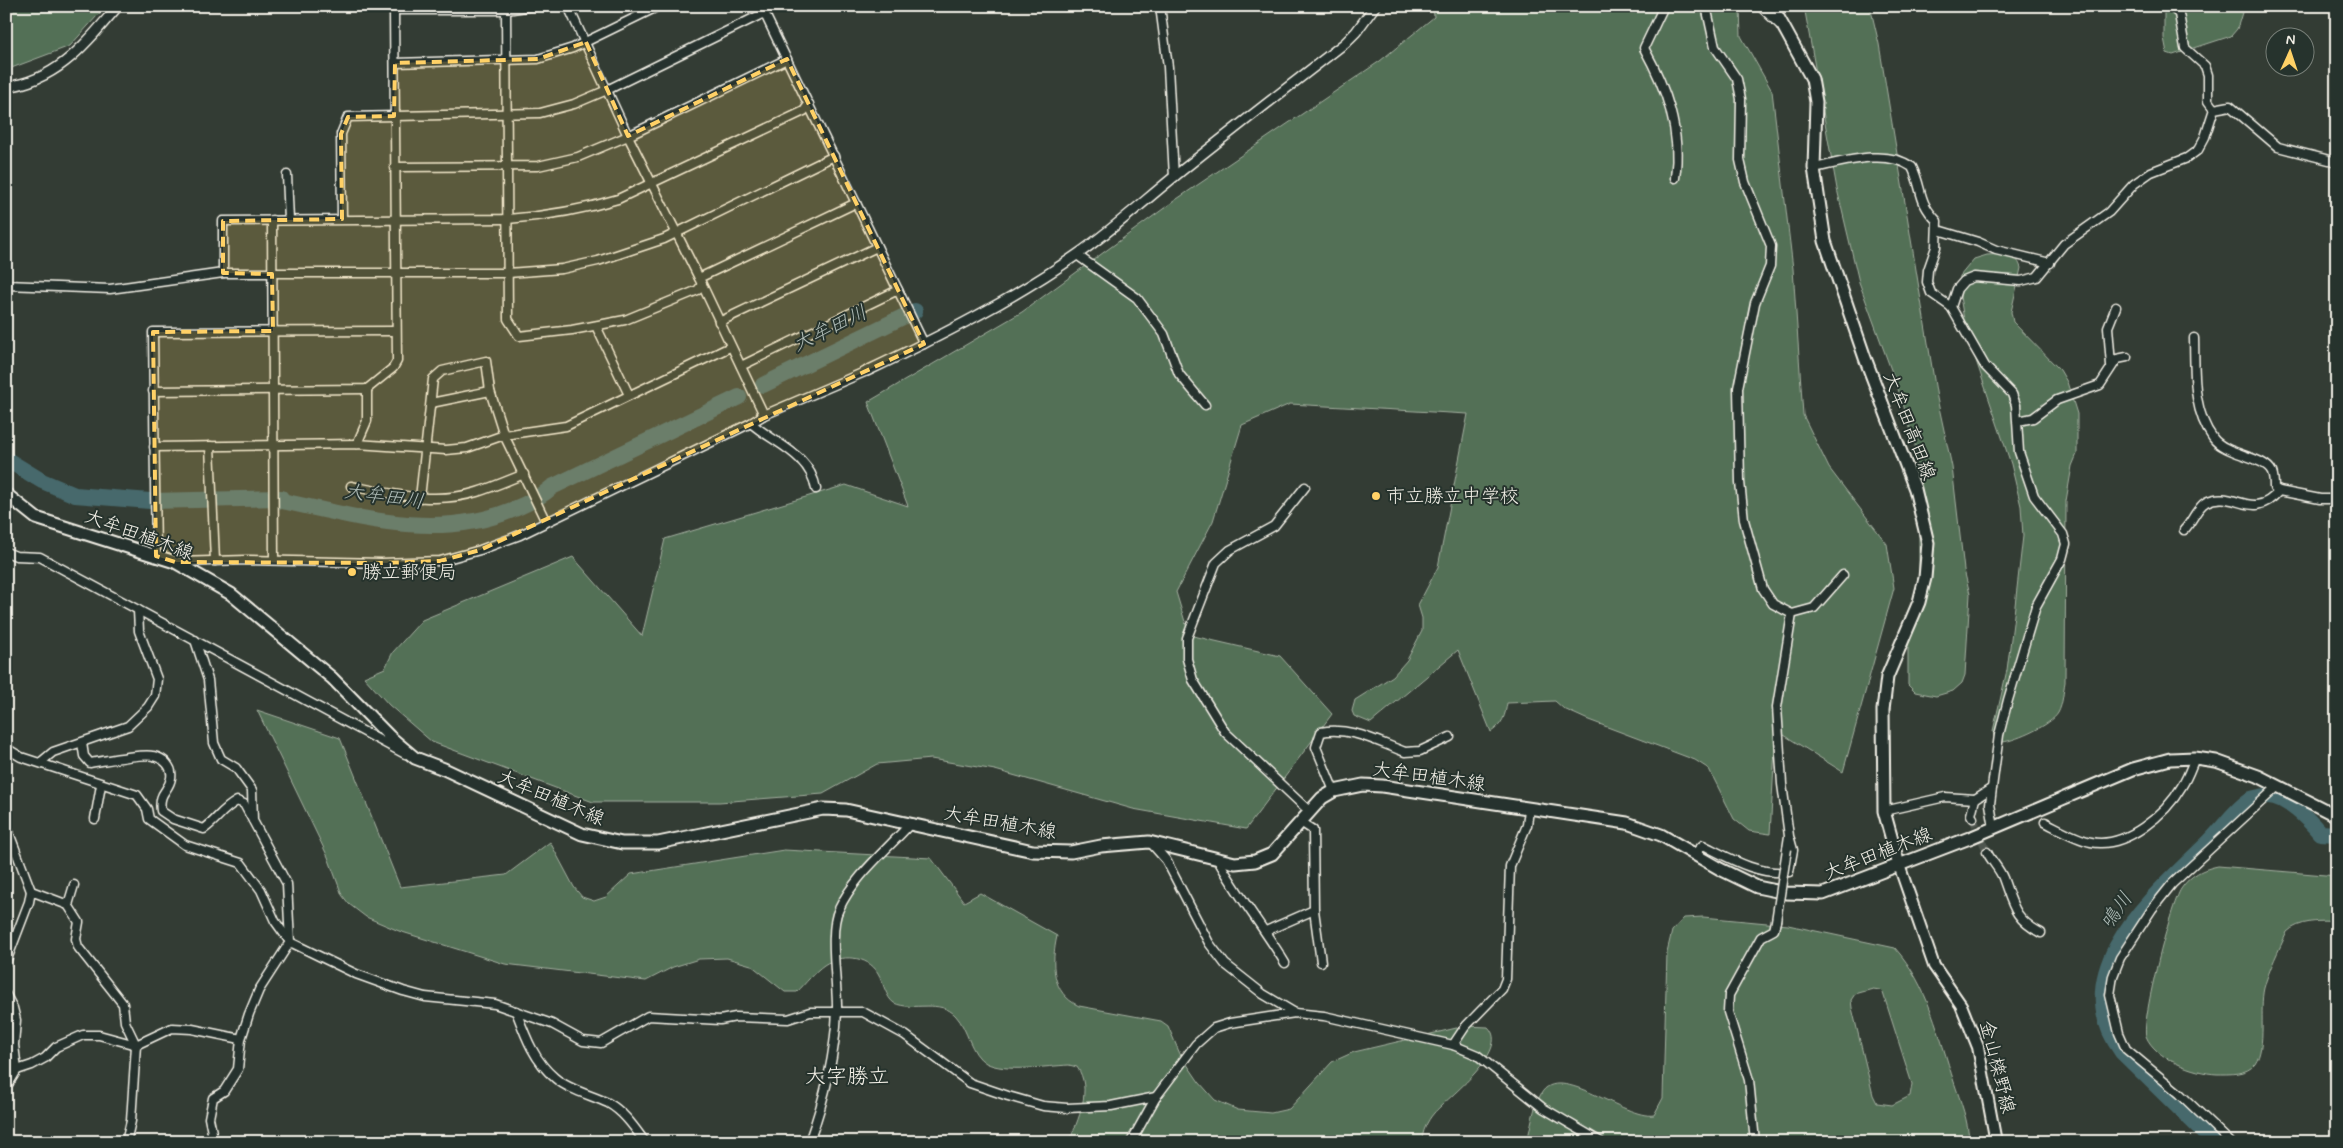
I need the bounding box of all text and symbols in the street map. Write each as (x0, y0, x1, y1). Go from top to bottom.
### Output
north arrow (2266, 28, 2316, 78)
text: N (2285, 31, 2296, 49)
water label: 大牟田川 (788, 299, 872, 359)
street label: 大牟田高田線 (1877, 368, 1941, 484)
water label: 大牟田川 (343, 478, 425, 516)
place label: 市立勝立中学校 (1386, 484, 1519, 509)
marker: 市立勝立中学校 (1370, 490, 1382, 502)
street label: 大牟田植木線 (81, 504, 197, 566)
place label: 勝立郵便局 (362, 560, 457, 585)
marker: 勝立郵便局 (346, 566, 358, 578)
street label: 大牟田植木線 (1371, 757, 1487, 797)
street label: 大牟田植木線 (494, 764, 608, 832)
street label: 大牟田植木線 (942, 801, 1058, 845)
street label: 大牟田植木線 (1820, 822, 1936, 886)
water label: 鳴川 (2094, 887, 2140, 935)
street label: 金山檪野線 (1973, 1018, 2021, 1116)
district label: 大字勝立 (805, 1063, 889, 1091)

